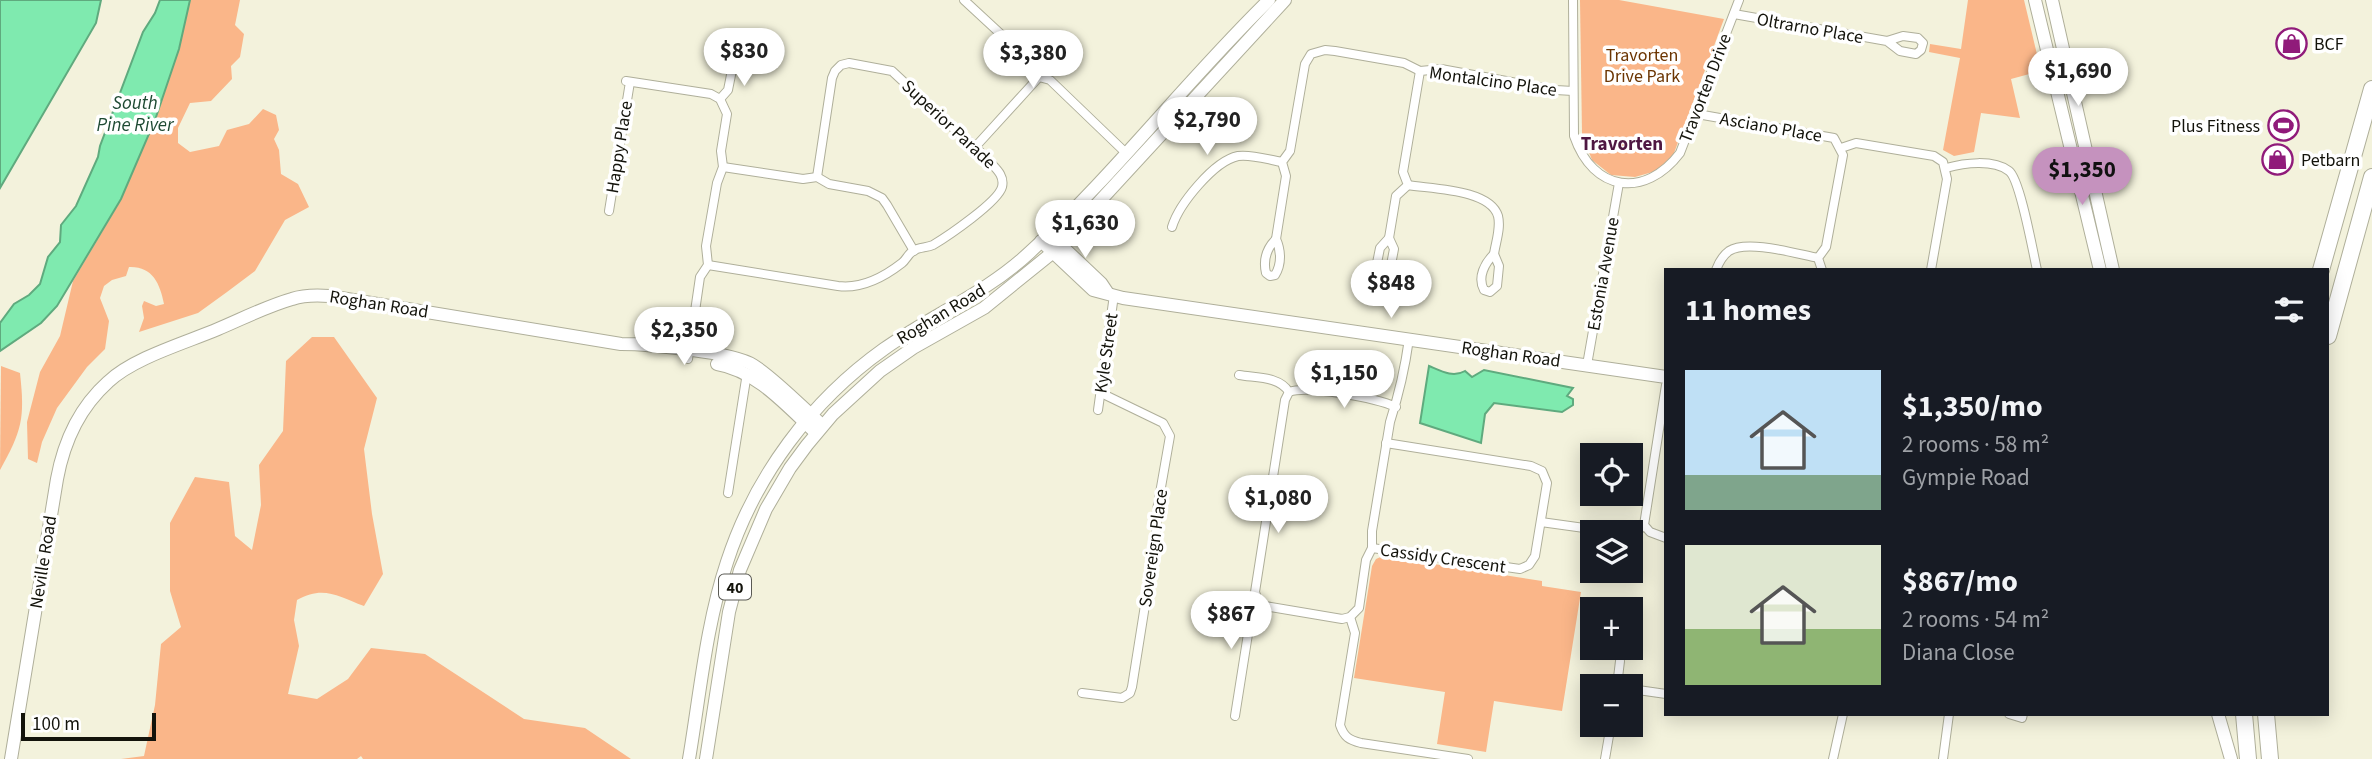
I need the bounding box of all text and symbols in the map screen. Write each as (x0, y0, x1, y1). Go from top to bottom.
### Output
street label: Oltrarno Place (1755, 7, 1865, 50)
shop icon: BCF (2274, 27, 2308, 61)
pin: $830 (703, 28, 785, 88)
street label: Travorten Drive (1673, 30, 1738, 146)
pin: $3,380 (976, 31, 1090, 90)
place label: BCF (2314, 32, 2344, 57)
text: $830 (720, 34, 768, 67)
text: $3,380 (999, 36, 1067, 69)
park label: Travorten Drive Park (1604, 43, 1680, 89)
pin: $1,690 (2021, 48, 2135, 108)
text: $1,690 (2044, 54, 2112, 87)
street label: Montalcino Place (1428, 60, 1558, 103)
street label: Superior Parade (896, 74, 1001, 175)
water label: South Pine River (97, 90, 175, 139)
pin: $2,790 (1150, 97, 1264, 157)
street label: Happy Place (600, 99, 639, 195)
text: $2,790 (1173, 103, 1241, 136)
street label: Asciano Place (1718, 106, 1824, 149)
sports icon: Plus Fitness (2266, 109, 2300, 143)
place label: Plus Fitness (2171, 114, 2260, 139)
district label: Travorten (1581, 131, 1663, 158)
shop icon: Petbarn (2261, 143, 2295, 177)
pin: $1,350 (2025, 148, 2139, 207)
place label: Petbarn (2301, 148, 2360, 173)
text: $1,350 (2048, 153, 2116, 186)
pin: $1,630 (1028, 201, 1142, 260)
text: $1,630 (1051, 206, 1119, 239)
street label: Estonia Avenue (1581, 215, 1626, 333)
pin: $848 (1350, 260, 1432, 320)
text: $848 (1367, 266, 1415, 299)
street label: Roghan Road (892, 278, 990, 351)
street label: Roghan Road (328, 284, 430, 325)
text: 11 homes (1685, 289, 1811, 332)
icon: filters (2270, 291, 2308, 329)
pin: $2,350 (627, 308, 741, 367)
street label: Kyle Street (1089, 311, 1124, 395)
text: $2,350 (650, 313, 718, 346)
street label: Roghan Road (1460, 335, 1562, 374)
pin: $1,150 (1287, 350, 1401, 410)
text: $1,150 (1310, 356, 1378, 389)
text: $1,350/mo (1902, 385, 2043, 428)
icon: home (1741, 398, 1825, 482)
text: 2 rooms · 58 m² (1902, 428, 2049, 461)
map controls (1580, 443, 1643, 737)
button: locate (1580, 443, 1643, 506)
text: Gympie Road (1902, 461, 2030, 494)
pin: $1,080 (1221, 476, 1335, 535)
text: $1,080 (1244, 481, 1312, 514)
street label: Sovereign Place (1133, 487, 1174, 609)
street label: Neville Road (24, 514, 63, 610)
button: layers (1580, 520, 1643, 583)
street label: Cassidy Crescent (1379, 537, 1507, 580)
text: $867/mo (1902, 560, 2018, 603)
icon: home (1741, 573, 1825, 657)
road number: 40 (719, 574, 751, 600)
pin: $867 (1190, 592, 1272, 651)
text: $867 (1207, 597, 1255, 630)
button: + (1580, 597, 1643, 660)
text: 2 rooms · 54 m² (1902, 603, 2049, 636)
text: Diana Close (1902, 636, 2015, 669)
button: − (1580, 674, 1643, 737)
scale bar (21, 710, 156, 742)
text: 100 m (32, 711, 80, 738)

